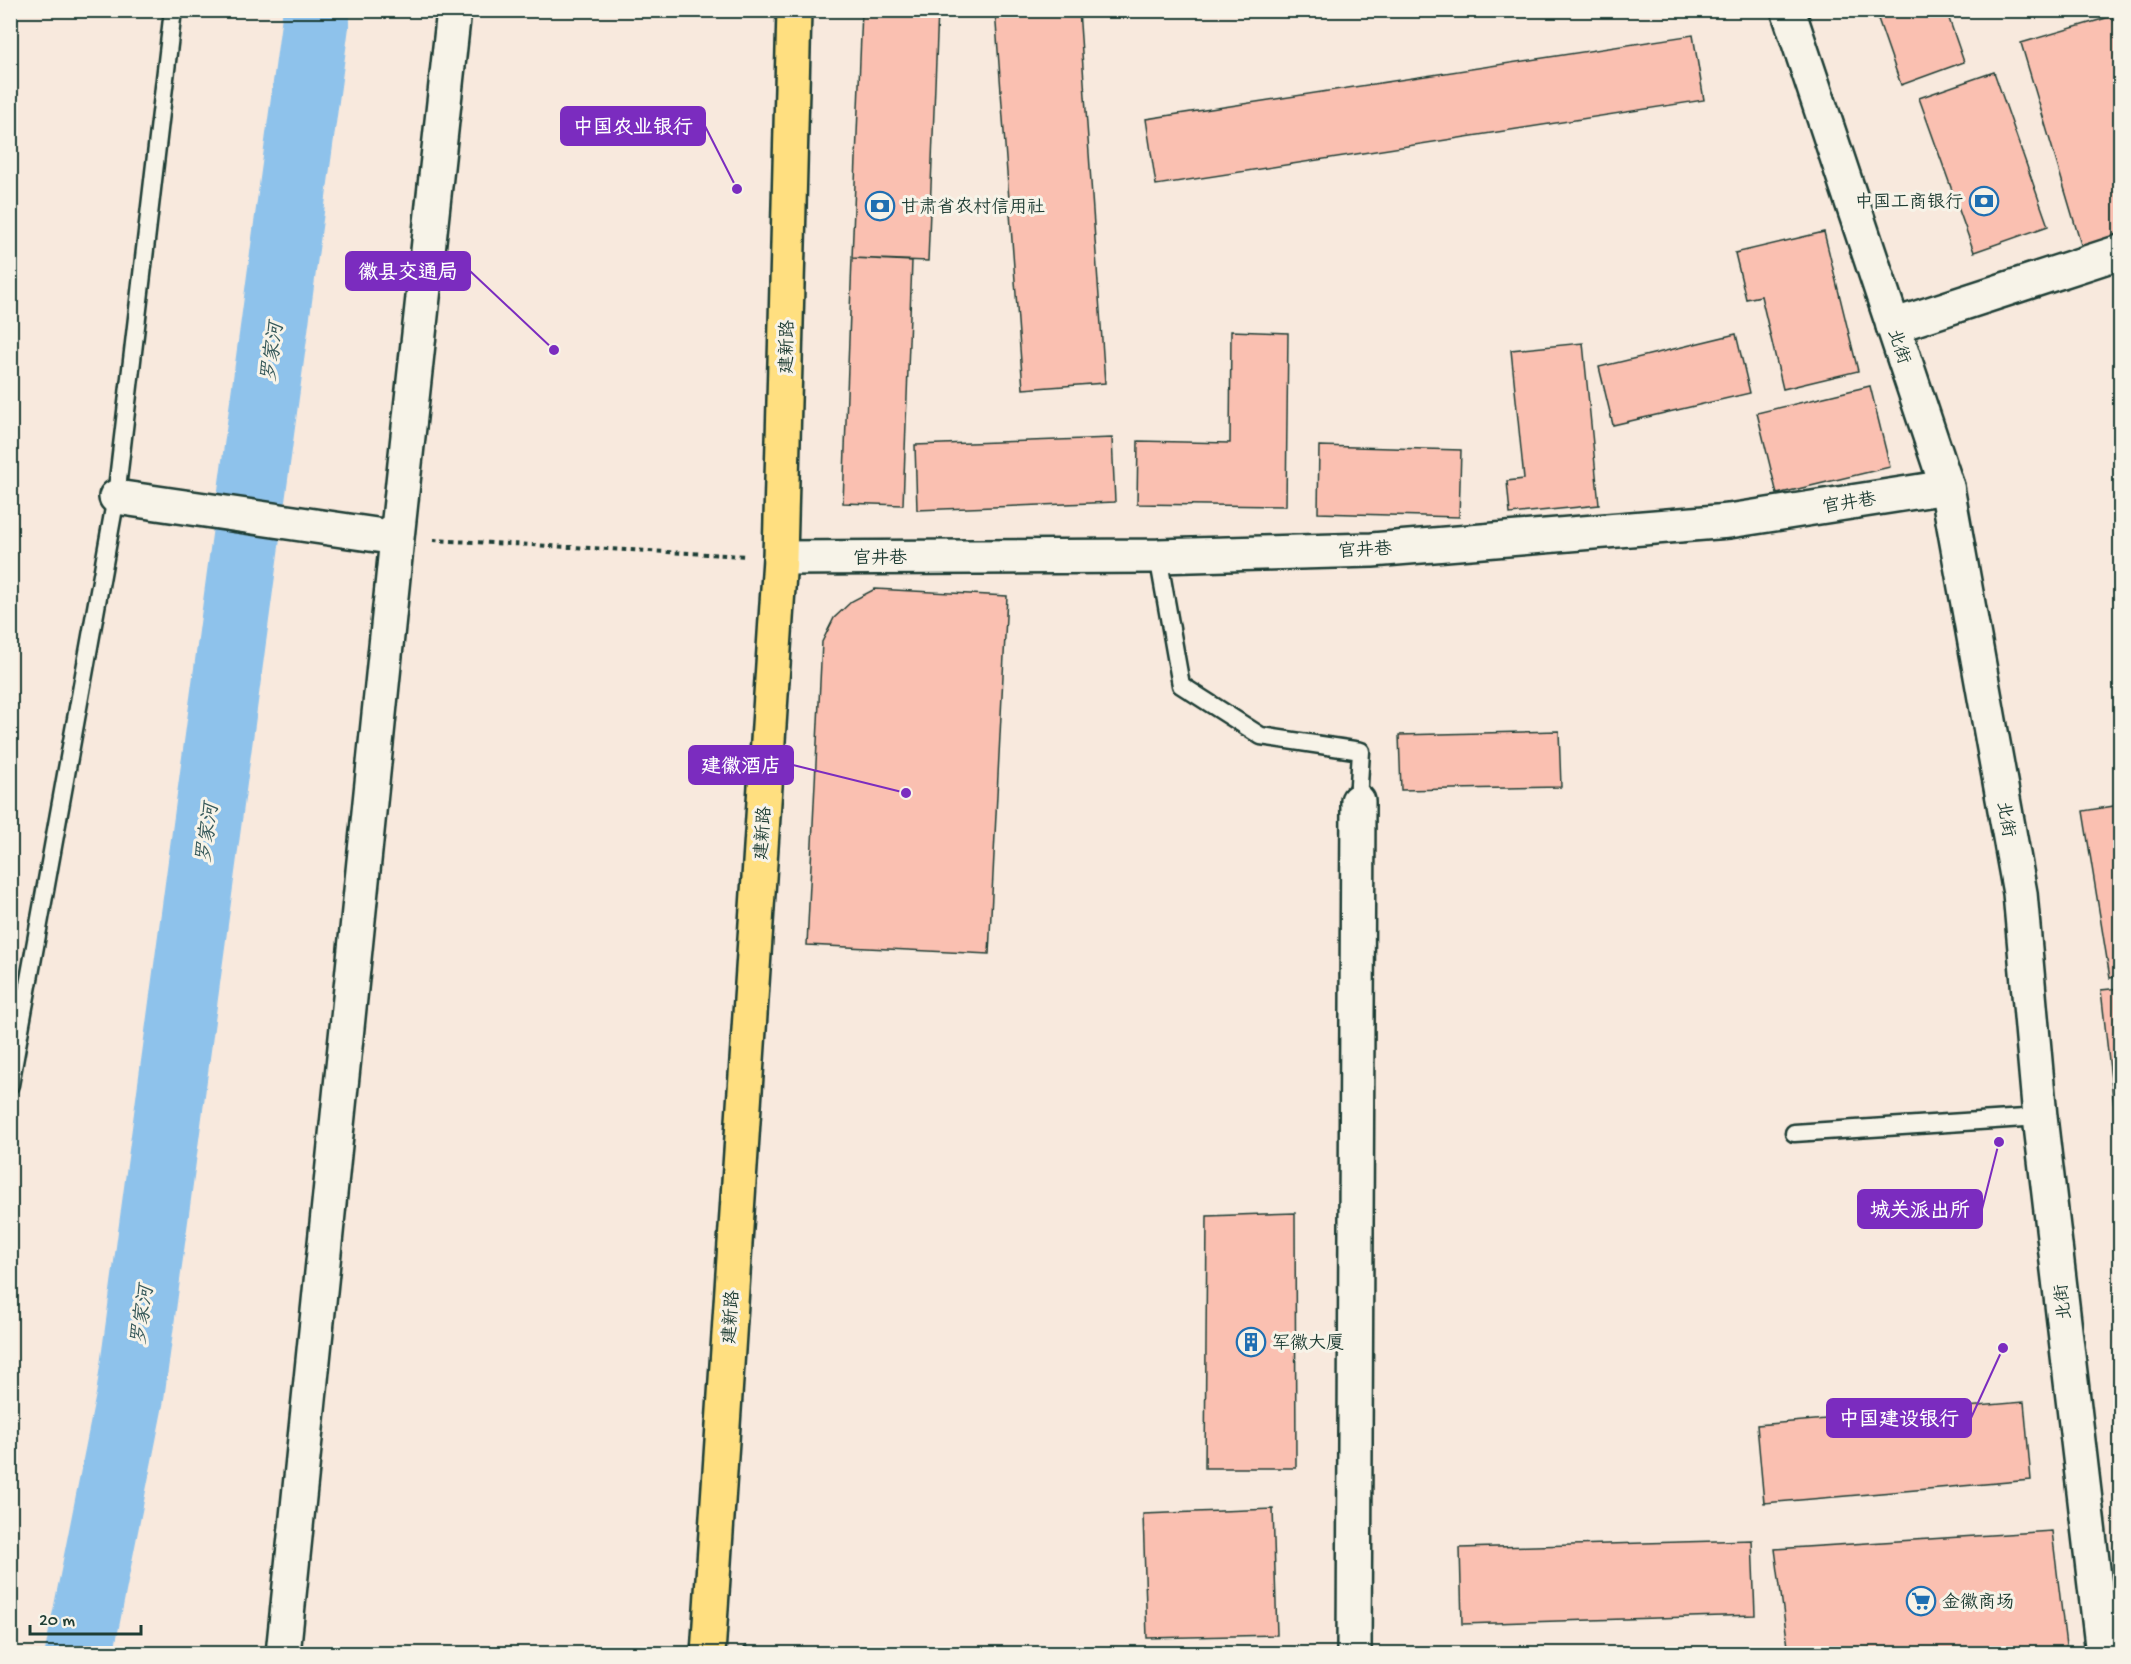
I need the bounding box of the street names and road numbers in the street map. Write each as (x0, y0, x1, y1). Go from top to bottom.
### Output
street label: 建新路 (777, 320, 799, 374)
street label: 北街 (1882, 326, 1914, 367)
street label: 官井巷 (1821, 489, 1878, 519)
street label: 官井巷 (1338, 539, 1393, 563)
street label: 官井巷 (853, 548, 907, 570)
street label: 北街 (1991, 800, 2019, 839)
street label: 建新路 (751, 805, 777, 861)
street label: 北街 (2051, 1283, 2077, 1321)
street label: 建新路 (719, 1289, 745, 1345)

